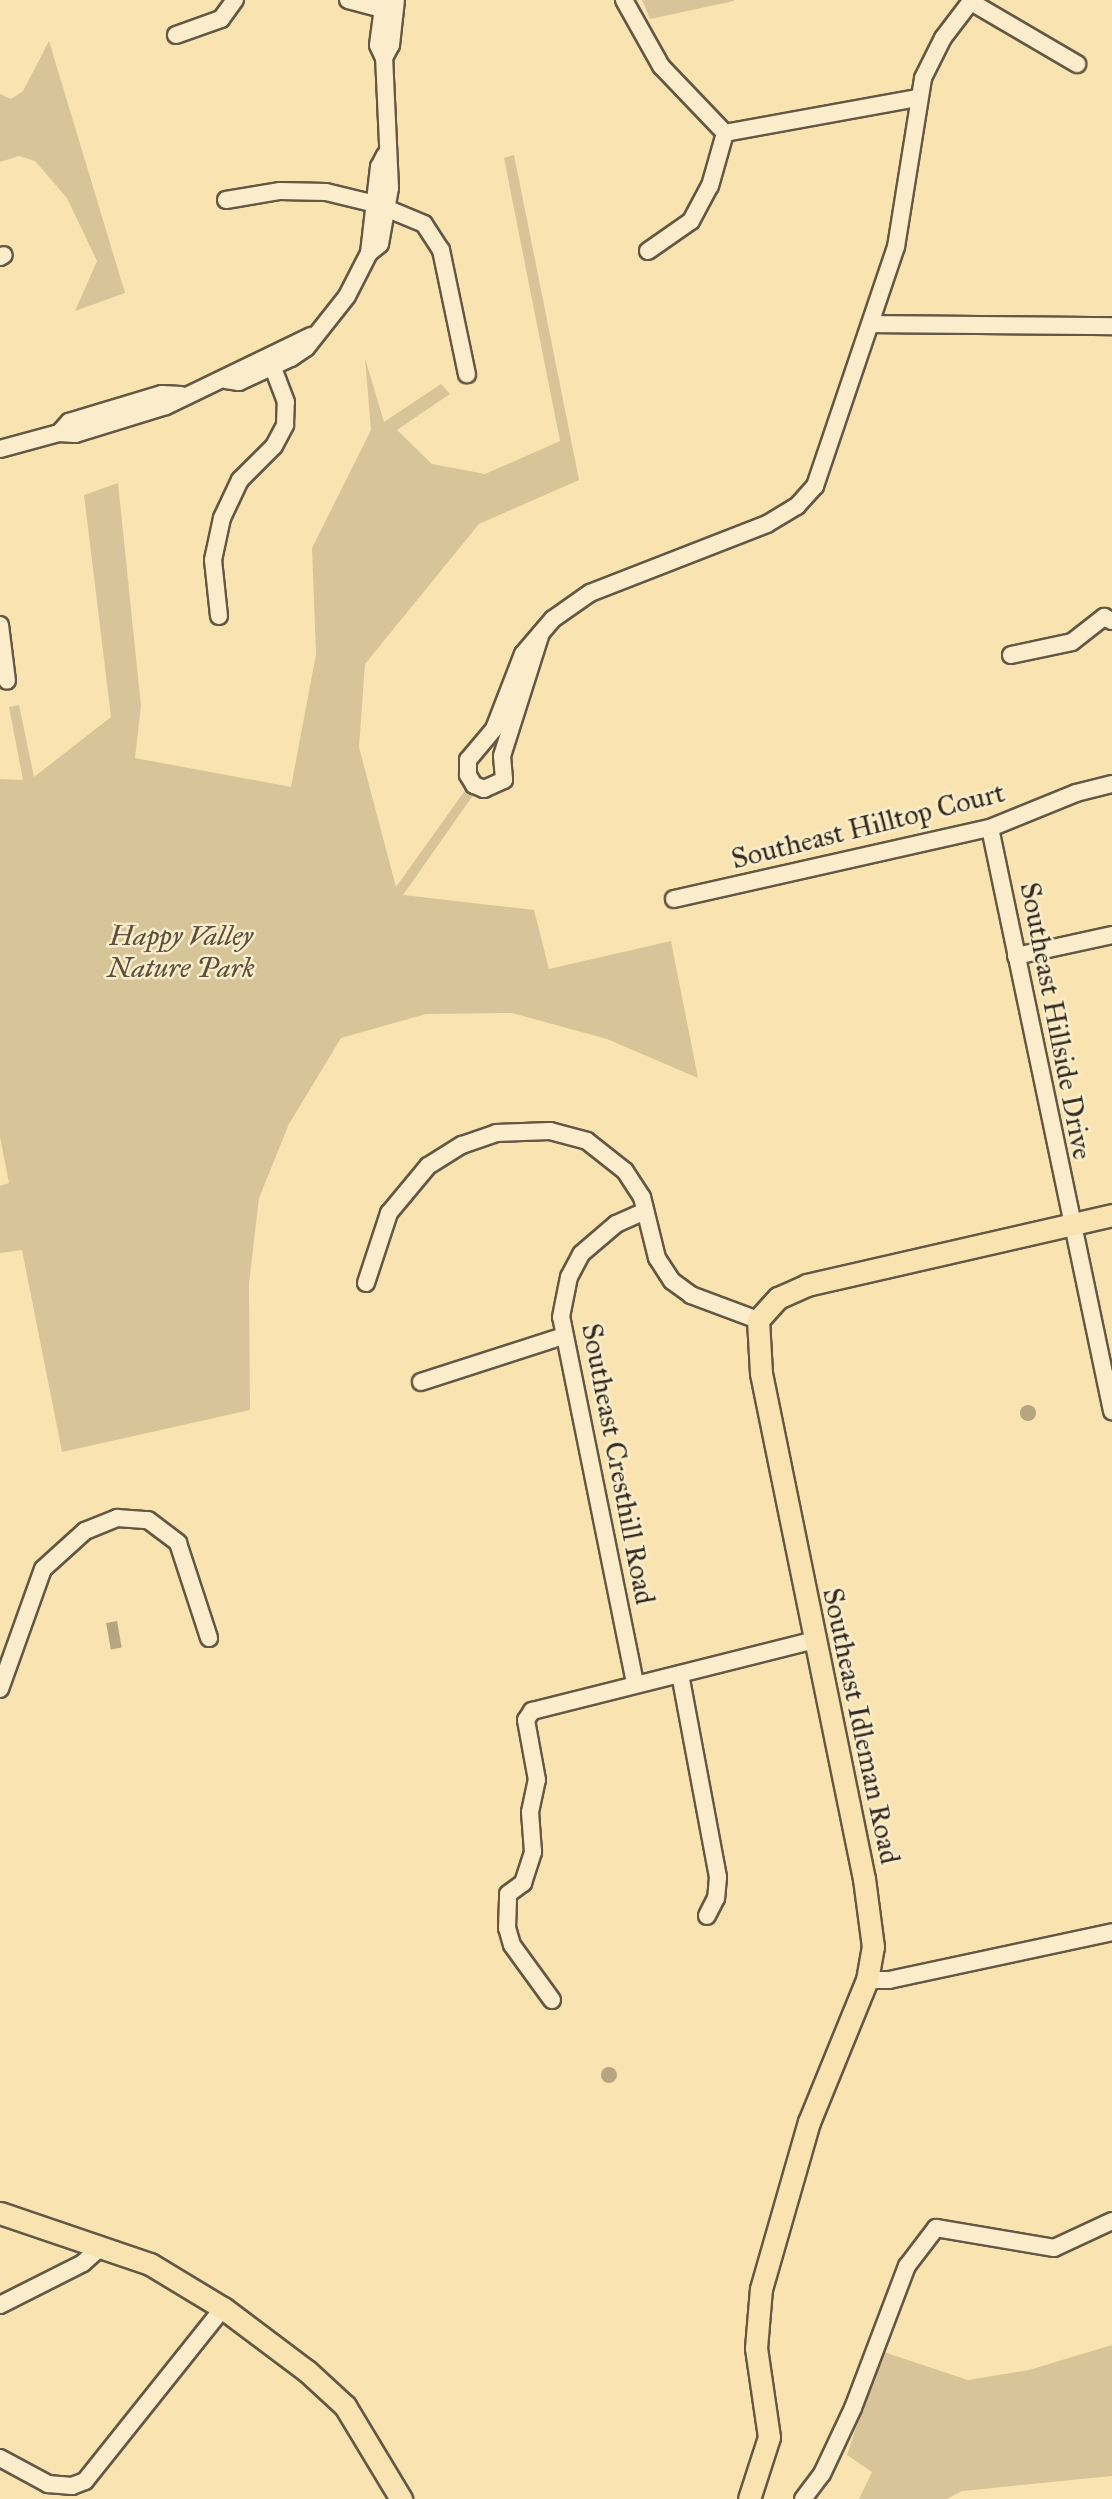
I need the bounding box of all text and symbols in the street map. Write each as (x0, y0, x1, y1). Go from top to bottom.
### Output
street label: Southeast Hilltop Court (728, 776, 1008, 876)
street label: Southeast Hillside Drive (1013, 880, 1099, 1162)
park label: Happy Valley Nature Park (107, 919, 255, 985)
street label: Southeast Cresthill Road (574, 1321, 662, 1607)
street label: Southeast Idleman Road (815, 1585, 907, 1867)

